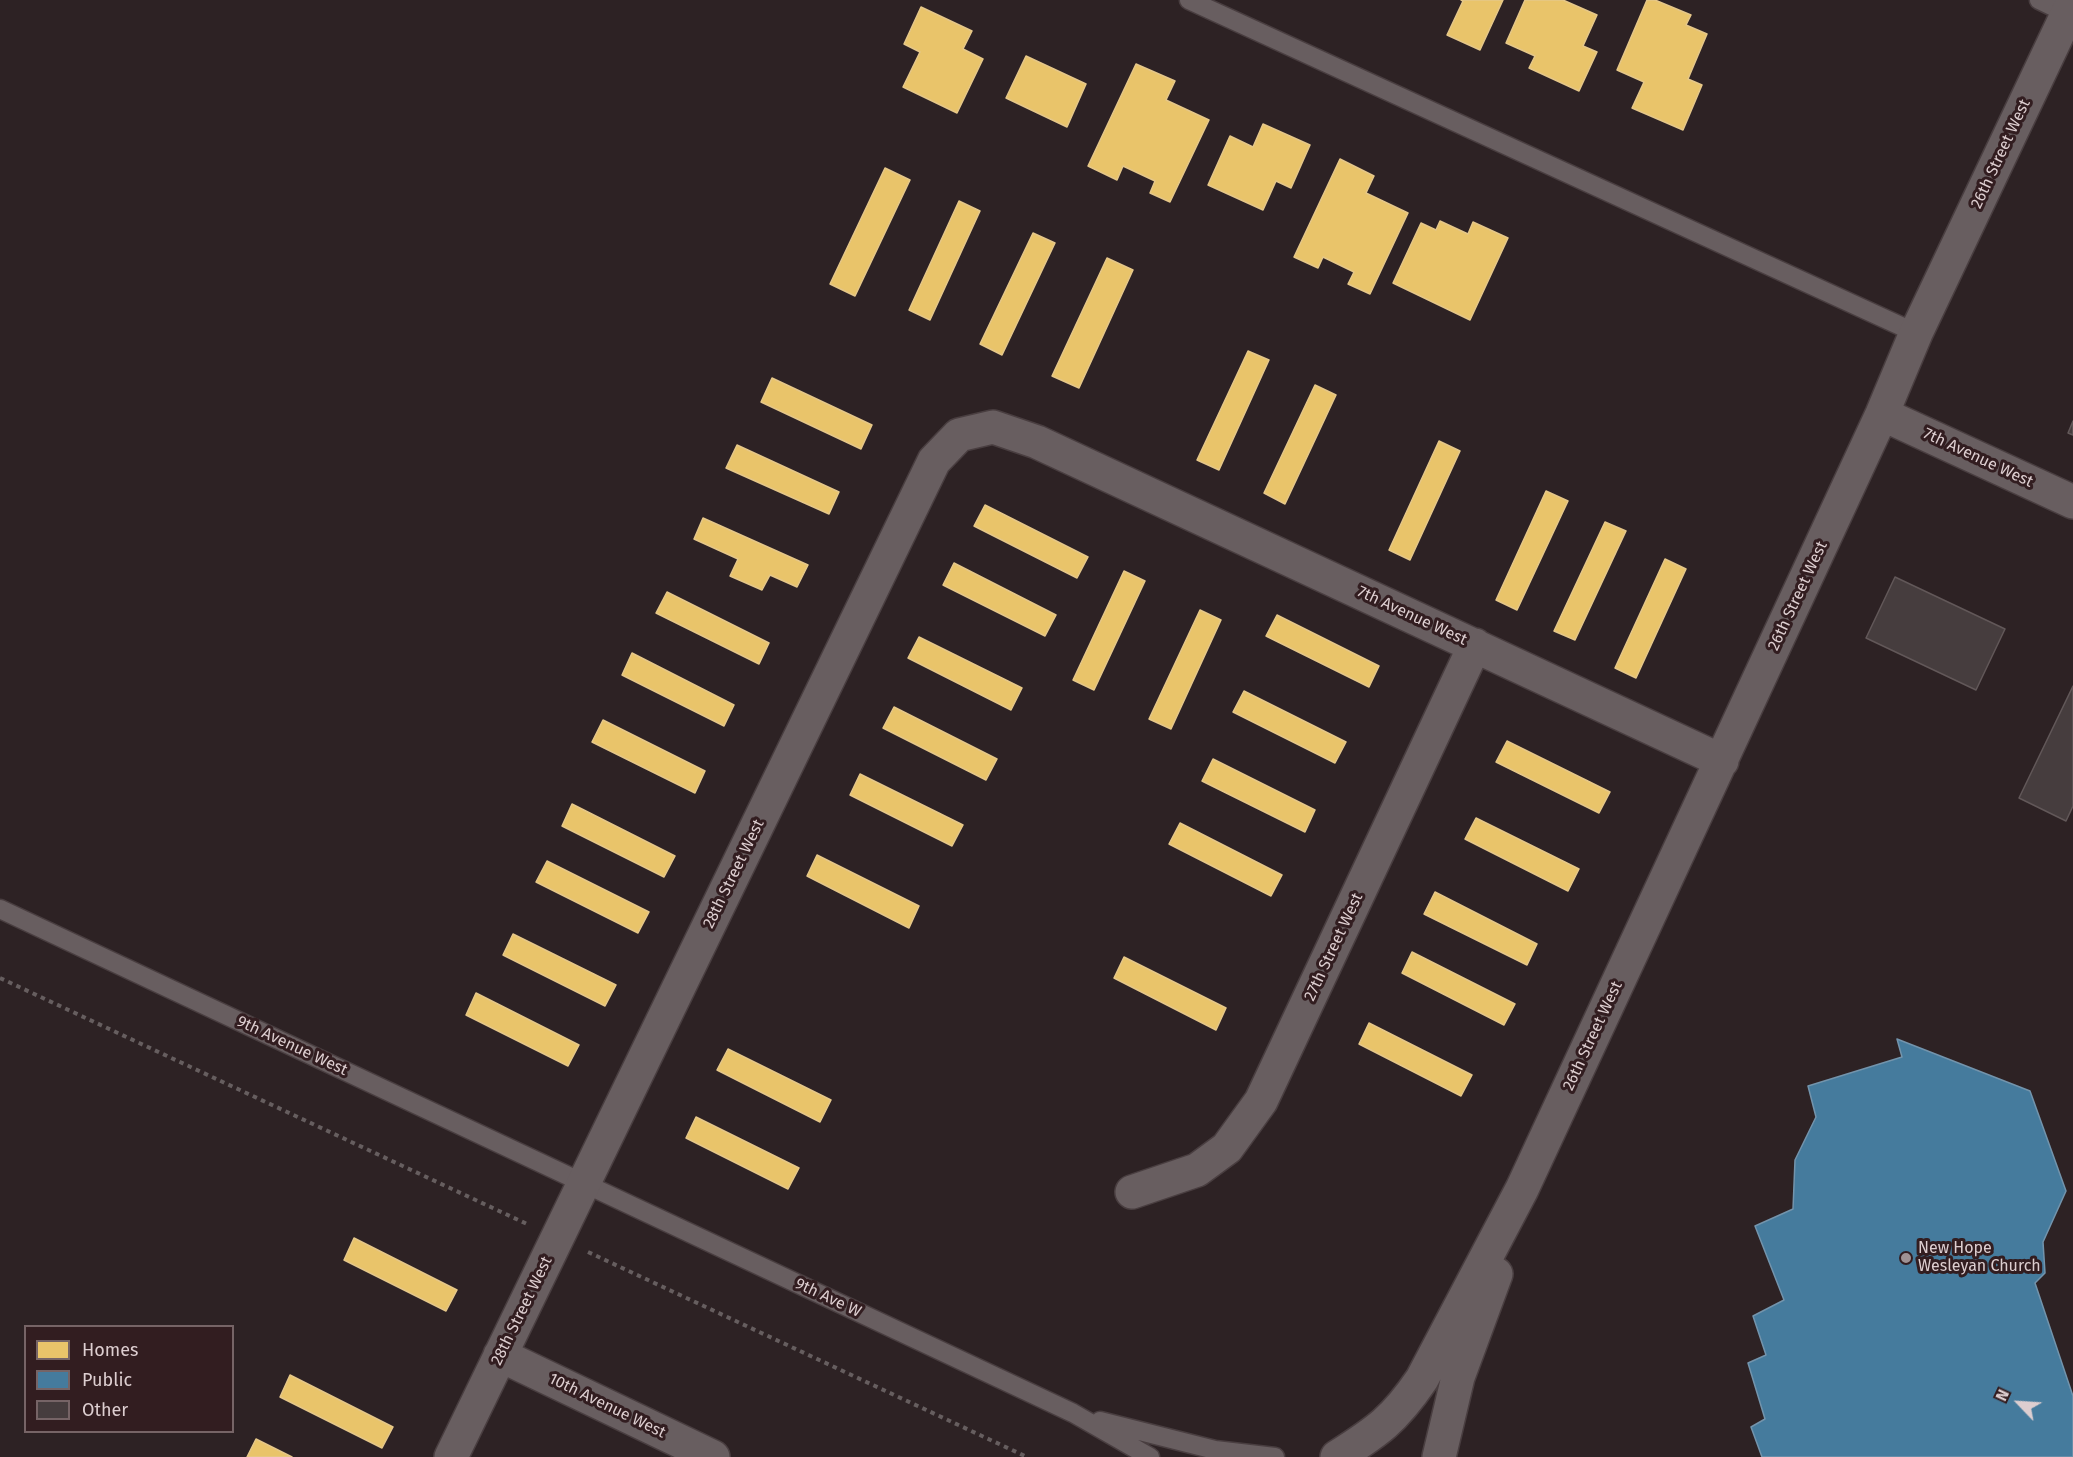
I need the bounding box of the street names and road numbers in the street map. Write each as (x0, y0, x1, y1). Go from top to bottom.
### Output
street label: 26th Street West (1967, 96, 2035, 212)
street label: 7th Avenue West (1920, 424, 2036, 492)
street label: 26th Street West (1764, 538, 1832, 654)
street label: 7th Avenue West (1354, 582, 1470, 650)
street label: 28th Street West (699, 816, 769, 932)
street label: 27th Street West (1301, 890, 1367, 1004)
street label: 26th Street West (1559, 978, 1627, 1094)
street label: 9th Avenue West (233, 1012, 351, 1080)
street label: 28th Street West (487, 1253, 557, 1369)
street label: 9th Ave W (792, 1274, 864, 1322)
street label: 10th Avenue West (545, 1369, 669, 1443)

